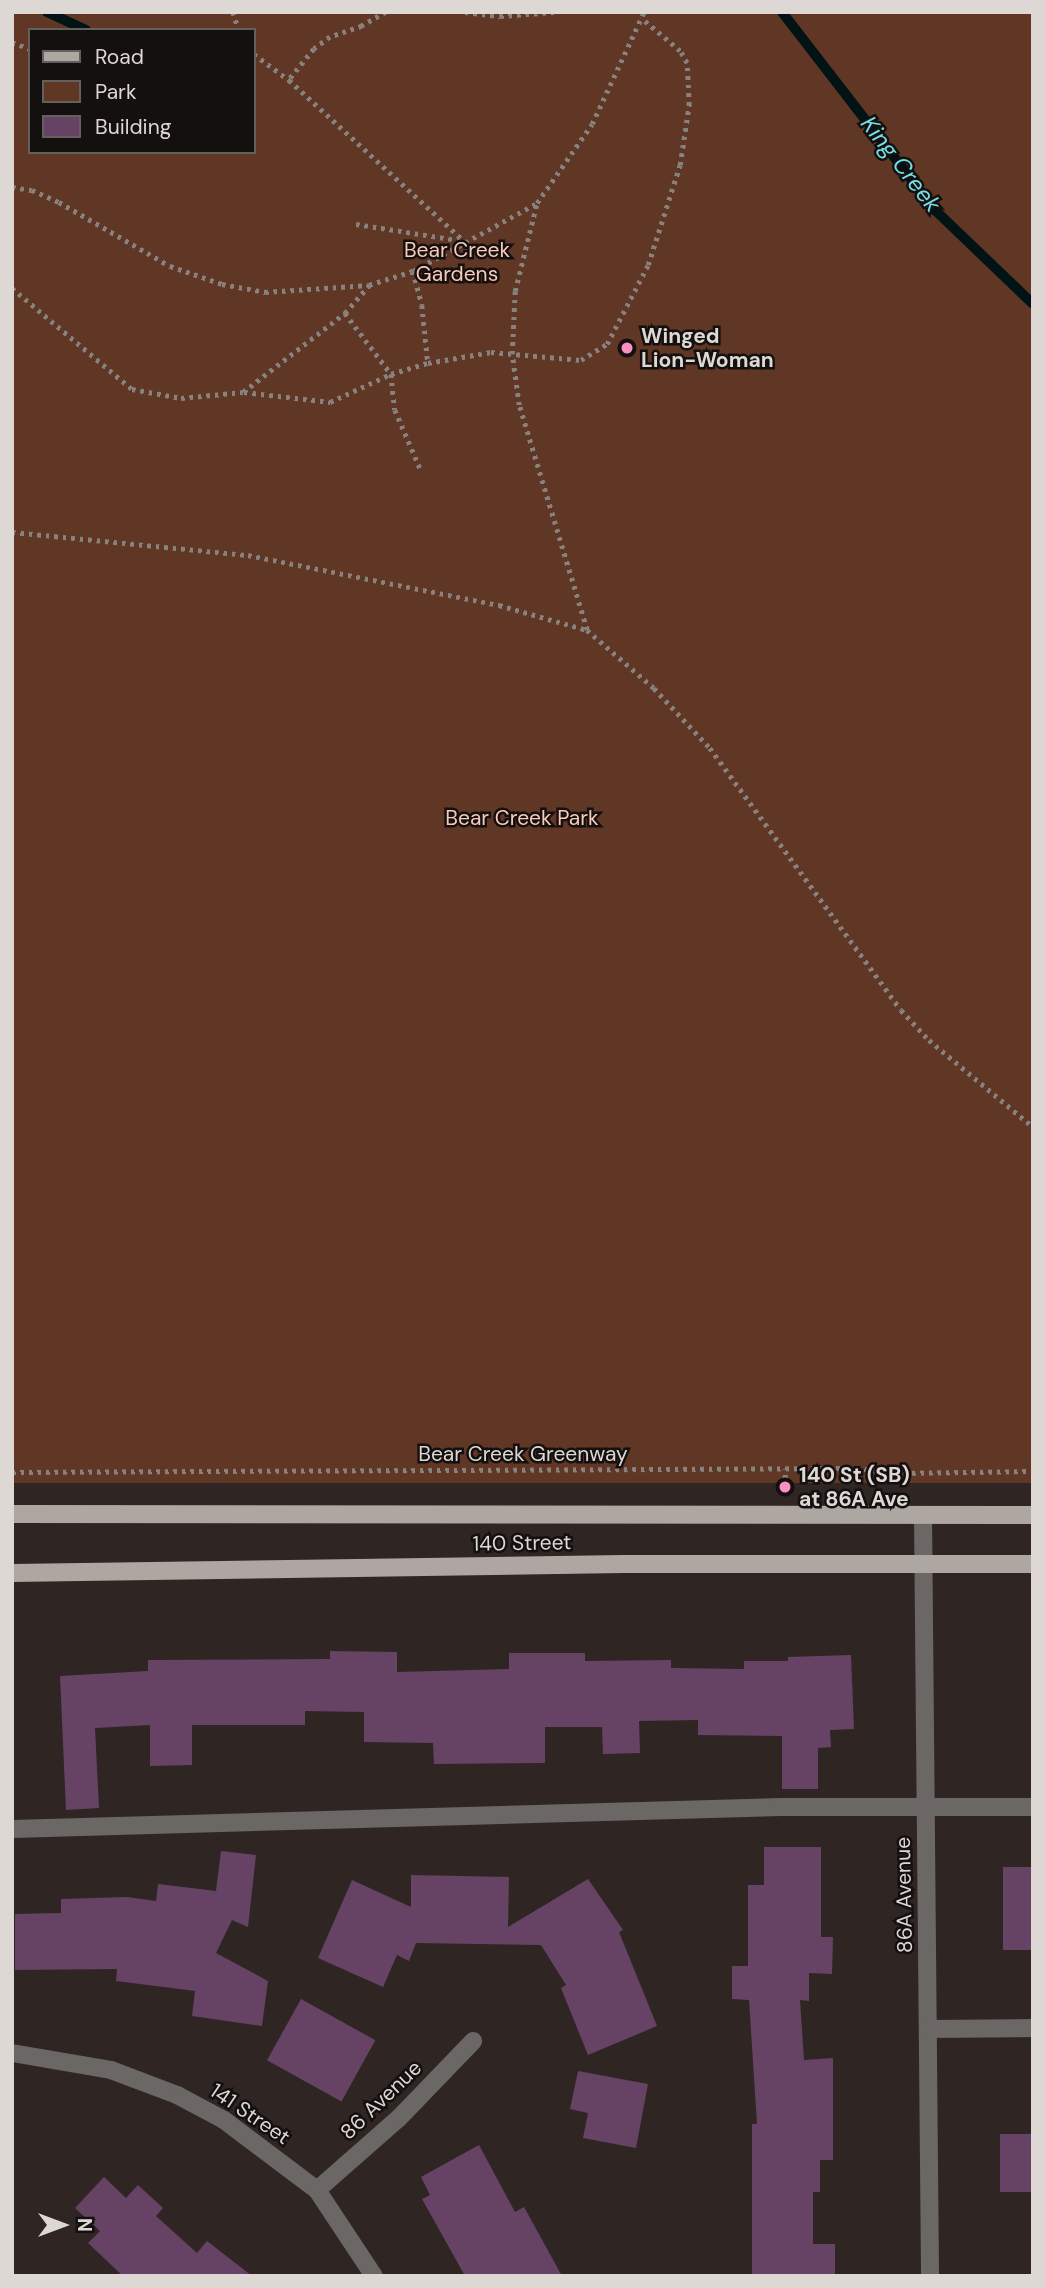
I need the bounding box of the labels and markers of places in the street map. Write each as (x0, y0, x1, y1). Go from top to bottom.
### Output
place label: Winged Lion-Woman (641, 323, 774, 373)
marker: Winged Lion-Woman (619, 340, 635, 356)
place label: 140 St (SB) at 86A Ave (799, 1462, 910, 1512)
marker: 140 St (SB) at 86A Ave (777, 1479, 793, 1495)

